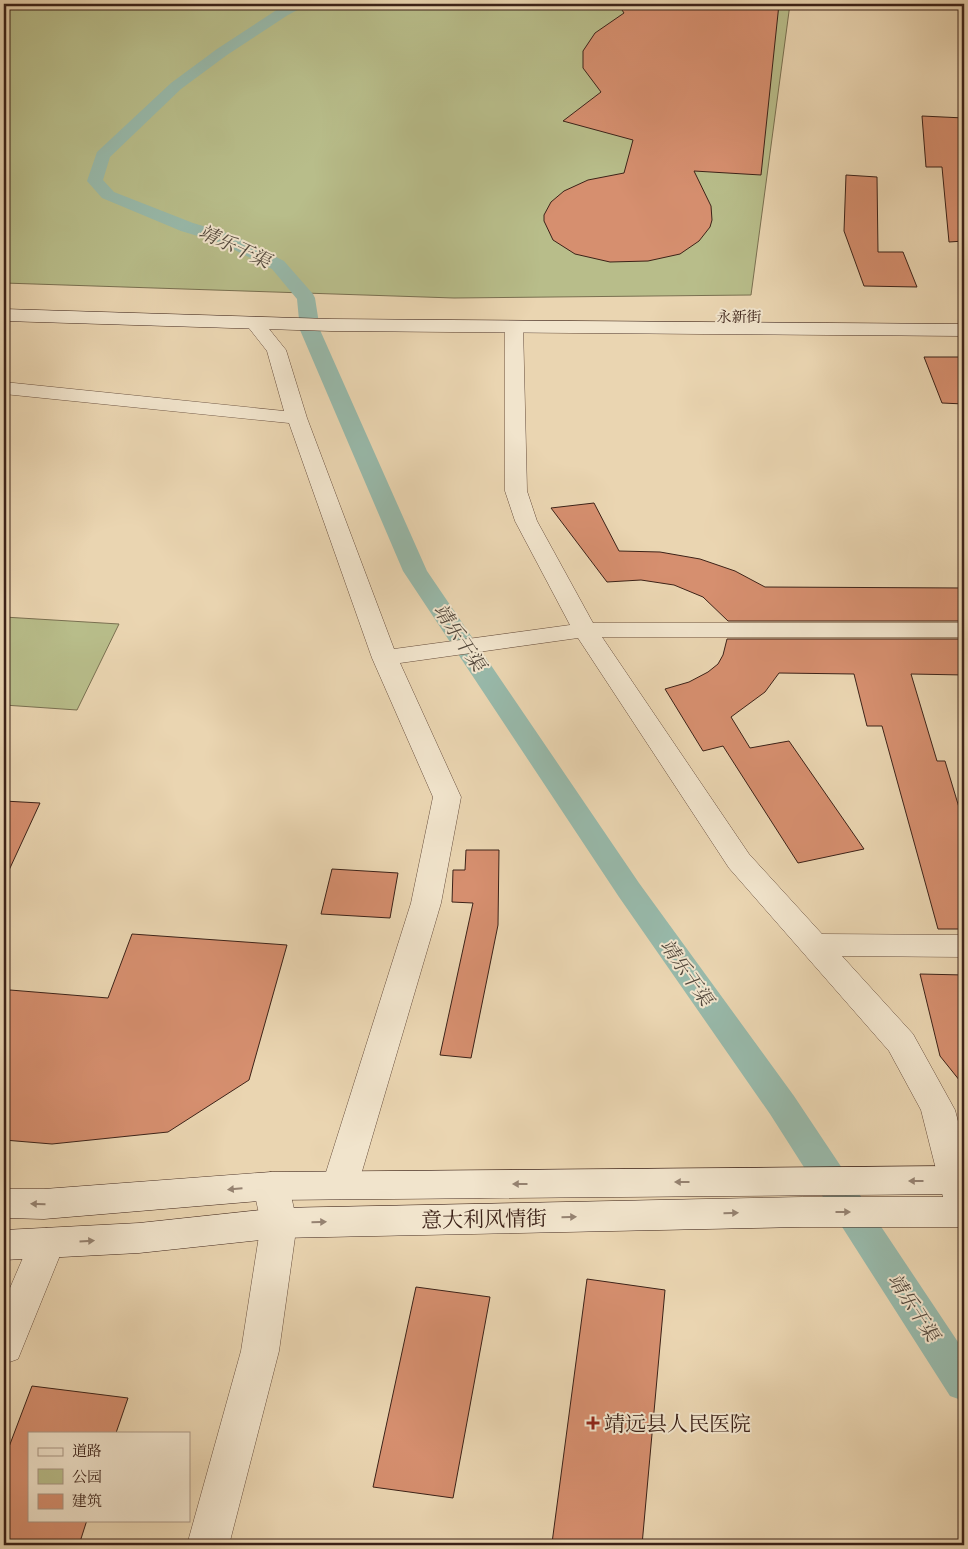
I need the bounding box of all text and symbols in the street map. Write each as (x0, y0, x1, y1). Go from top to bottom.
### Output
water label: 靖乐干渠 (195, 217, 278, 276)
street label: 永新街 (716, 306, 762, 327)
water label: 靖乐干渠 (427, 598, 495, 679)
water label: 靖乐干渠 (654, 933, 722, 1014)
one-way arrow (907, 1177, 923, 1185)
one-way arrow (674, 1179, 690, 1187)
one-way arrow (511, 1180, 527, 1188)
one-way arrow (226, 1185, 242, 1193)
one-way arrow (30, 1200, 46, 1208)
street label: 意大利风情街 (421, 1202, 547, 1236)
one-way arrow (836, 1208, 852, 1216)
one-way arrow (724, 1209, 740, 1217)
one-way arrow (561, 1213, 577, 1221)
one-way arrow (311, 1218, 327, 1226)
one-way arrow (80, 1236, 96, 1244)
water label: 靖乐干渠 (882, 1267, 948, 1349)
place label: 靖远县人民医院 (604, 1408, 751, 1439)
marker: 靖远县人民医院 (586, 1416, 600, 1430)
legend (28, 1432, 190, 1522)
text: 道路 (72, 1440, 102, 1461)
text: 公园 (72, 1466, 102, 1487)
text: 建筑 (72, 1490, 102, 1511)

